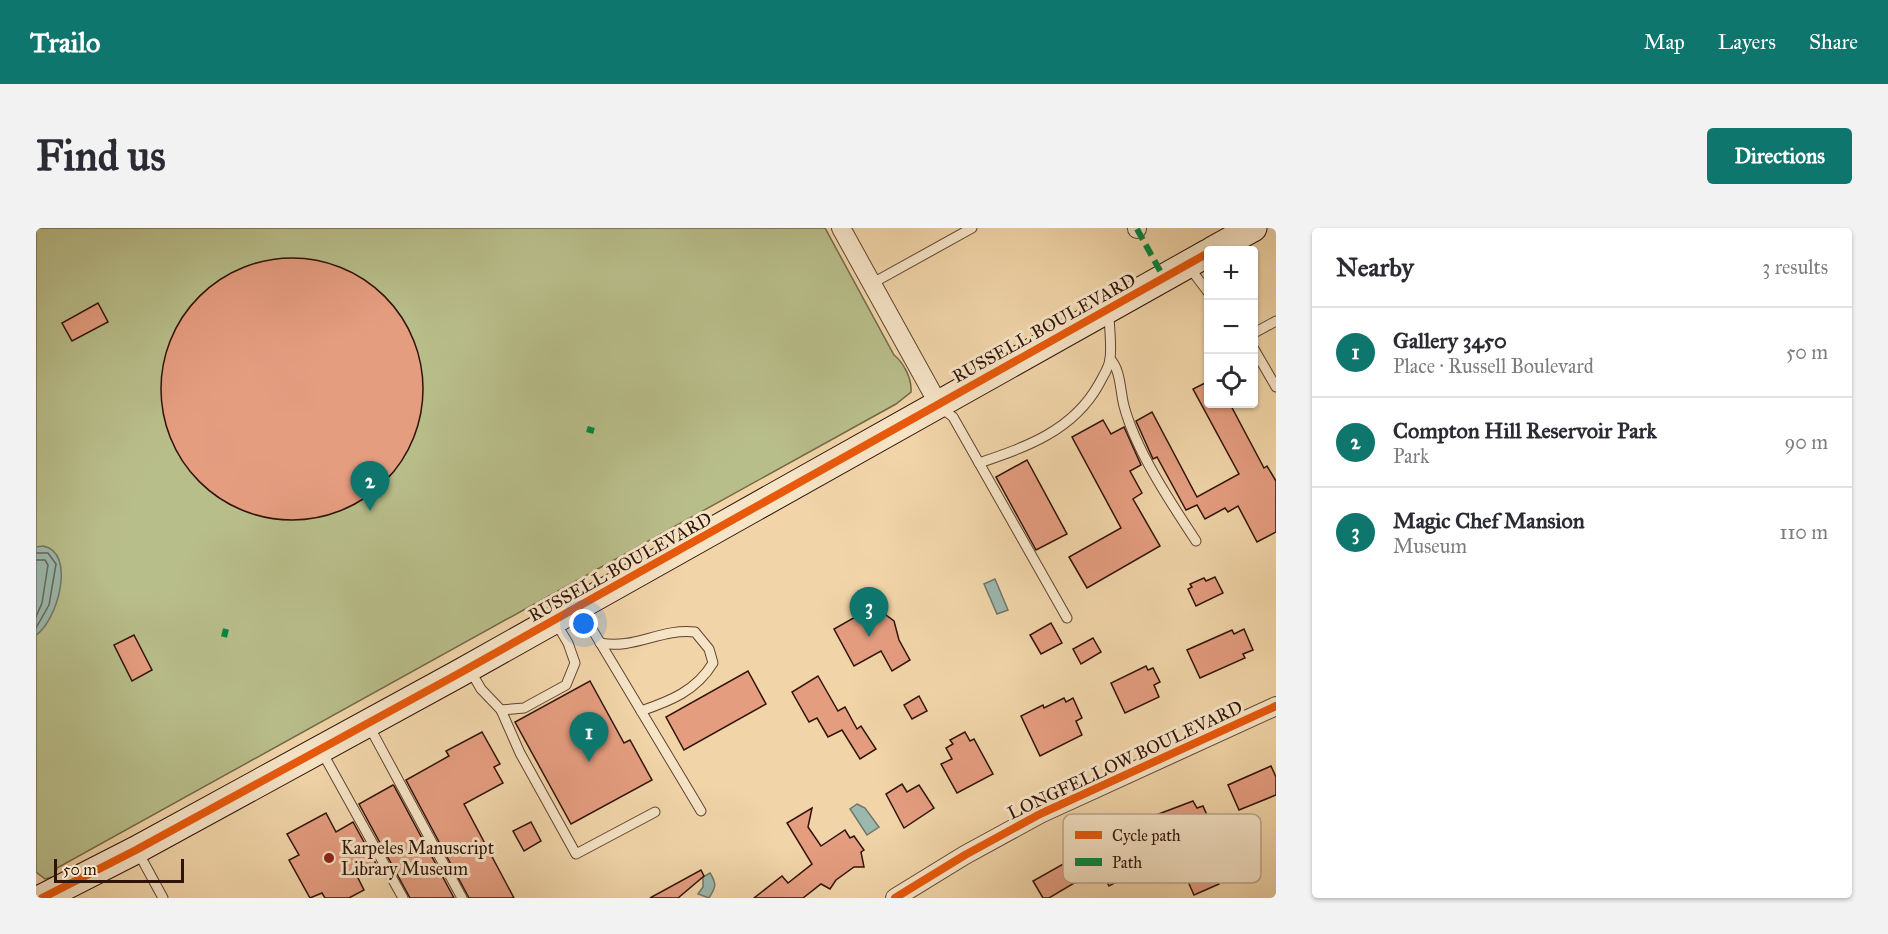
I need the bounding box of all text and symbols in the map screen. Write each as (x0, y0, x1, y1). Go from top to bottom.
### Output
text: Trailo (30, 25, 100, 60)
text: Map (1644, 29, 1685, 55)
text: Layers (1718, 29, 1776, 55)
text: Share (1809, 29, 1858, 55)
button: Directions (1707, 128, 1852, 184)
text: Find us (36, 130, 166, 182)
map controls (1204, 246, 1258, 408)
button: + (1204, 246, 1258, 300)
text: Nearby (1336, 251, 1414, 283)
text: 3 results (1762, 255, 1828, 279)
street label: RUSSELL BOULEVARD (948, 268, 1140, 388)
button: − (1204, 300, 1258, 354)
text: Gallery 3450 (1393, 327, 1507, 354)
text: 1 (1352, 340, 1359, 364)
text: 50 m (1786, 340, 1828, 364)
button: locate (1204, 354, 1258, 408)
text: Place · Russell Boulevard (1393, 354, 1594, 378)
text: Compton Hill Reservoir Park (1393, 417, 1657, 444)
text: 2 (1351, 430, 1360, 454)
text: 90 m (1785, 430, 1828, 454)
text: Park (1393, 444, 1429, 468)
pin: 2 (350, 462, 390, 511)
street label: RUSSELL BOULEVARD (524, 507, 716, 627)
text: Magic Chef Mansion (1393, 507, 1585, 534)
text: 3 (1352, 520, 1360, 544)
text: 110 m (1780, 520, 1828, 544)
text: Museum (1393, 534, 1467, 558)
pin: 3 (850, 588, 888, 637)
your location (569, 609, 598, 638)
street label: LONGFELLOW BOULEVARD (1004, 696, 1246, 824)
pin: 1 (570, 712, 608, 762)
legend (1063, 814, 1261, 883)
text: Cycle path (1112, 826, 1181, 845)
place label: Karpeles Manuscript Library Museum (341, 837, 495, 880)
marker: Karpeles Manuscript Library Museum (322, 851, 336, 865)
text: Path (1112, 853, 1142, 872)
scale bar (54, 856, 184, 884)
text: 50 m (63, 860, 97, 879)

